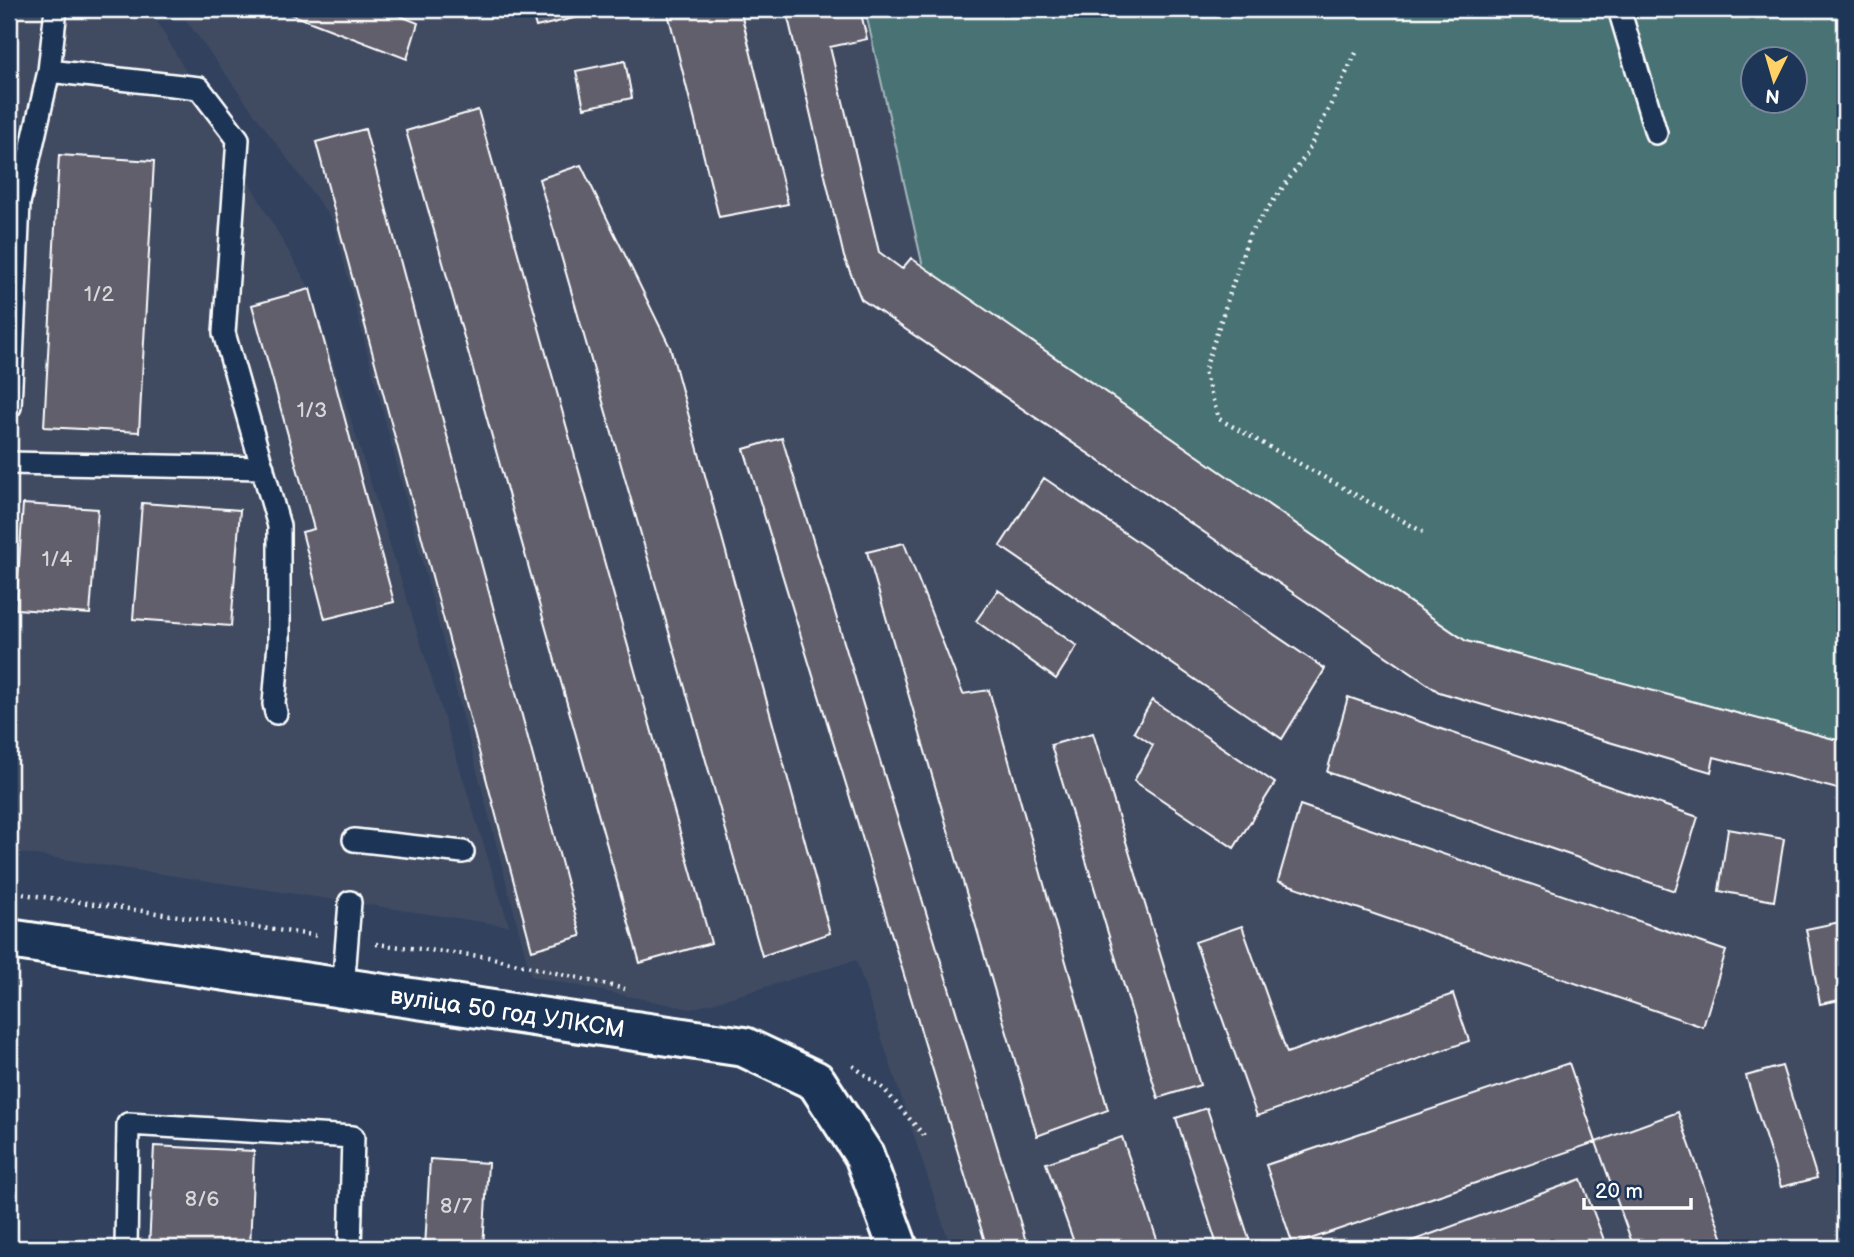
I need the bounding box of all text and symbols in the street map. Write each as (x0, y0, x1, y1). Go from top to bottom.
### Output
north arrow (1738, 46, 1808, 116)
text: N (1765, 83, 1781, 108)
house number: 1/2 (84, 282, 115, 307)
house number: 1/3 (297, 398, 327, 423)
house number: 1/4 (42, 547, 72, 572)
street label: вуліца 50 год УЛКСМ (389, 981, 627, 1044)
scale bar (1584, 1166, 1691, 1210)
text: 20 m (1595, 1179, 1643, 1204)
house number: 8/6 (185, 1187, 219, 1212)
house number: 8/7 (440, 1194, 473, 1219)

